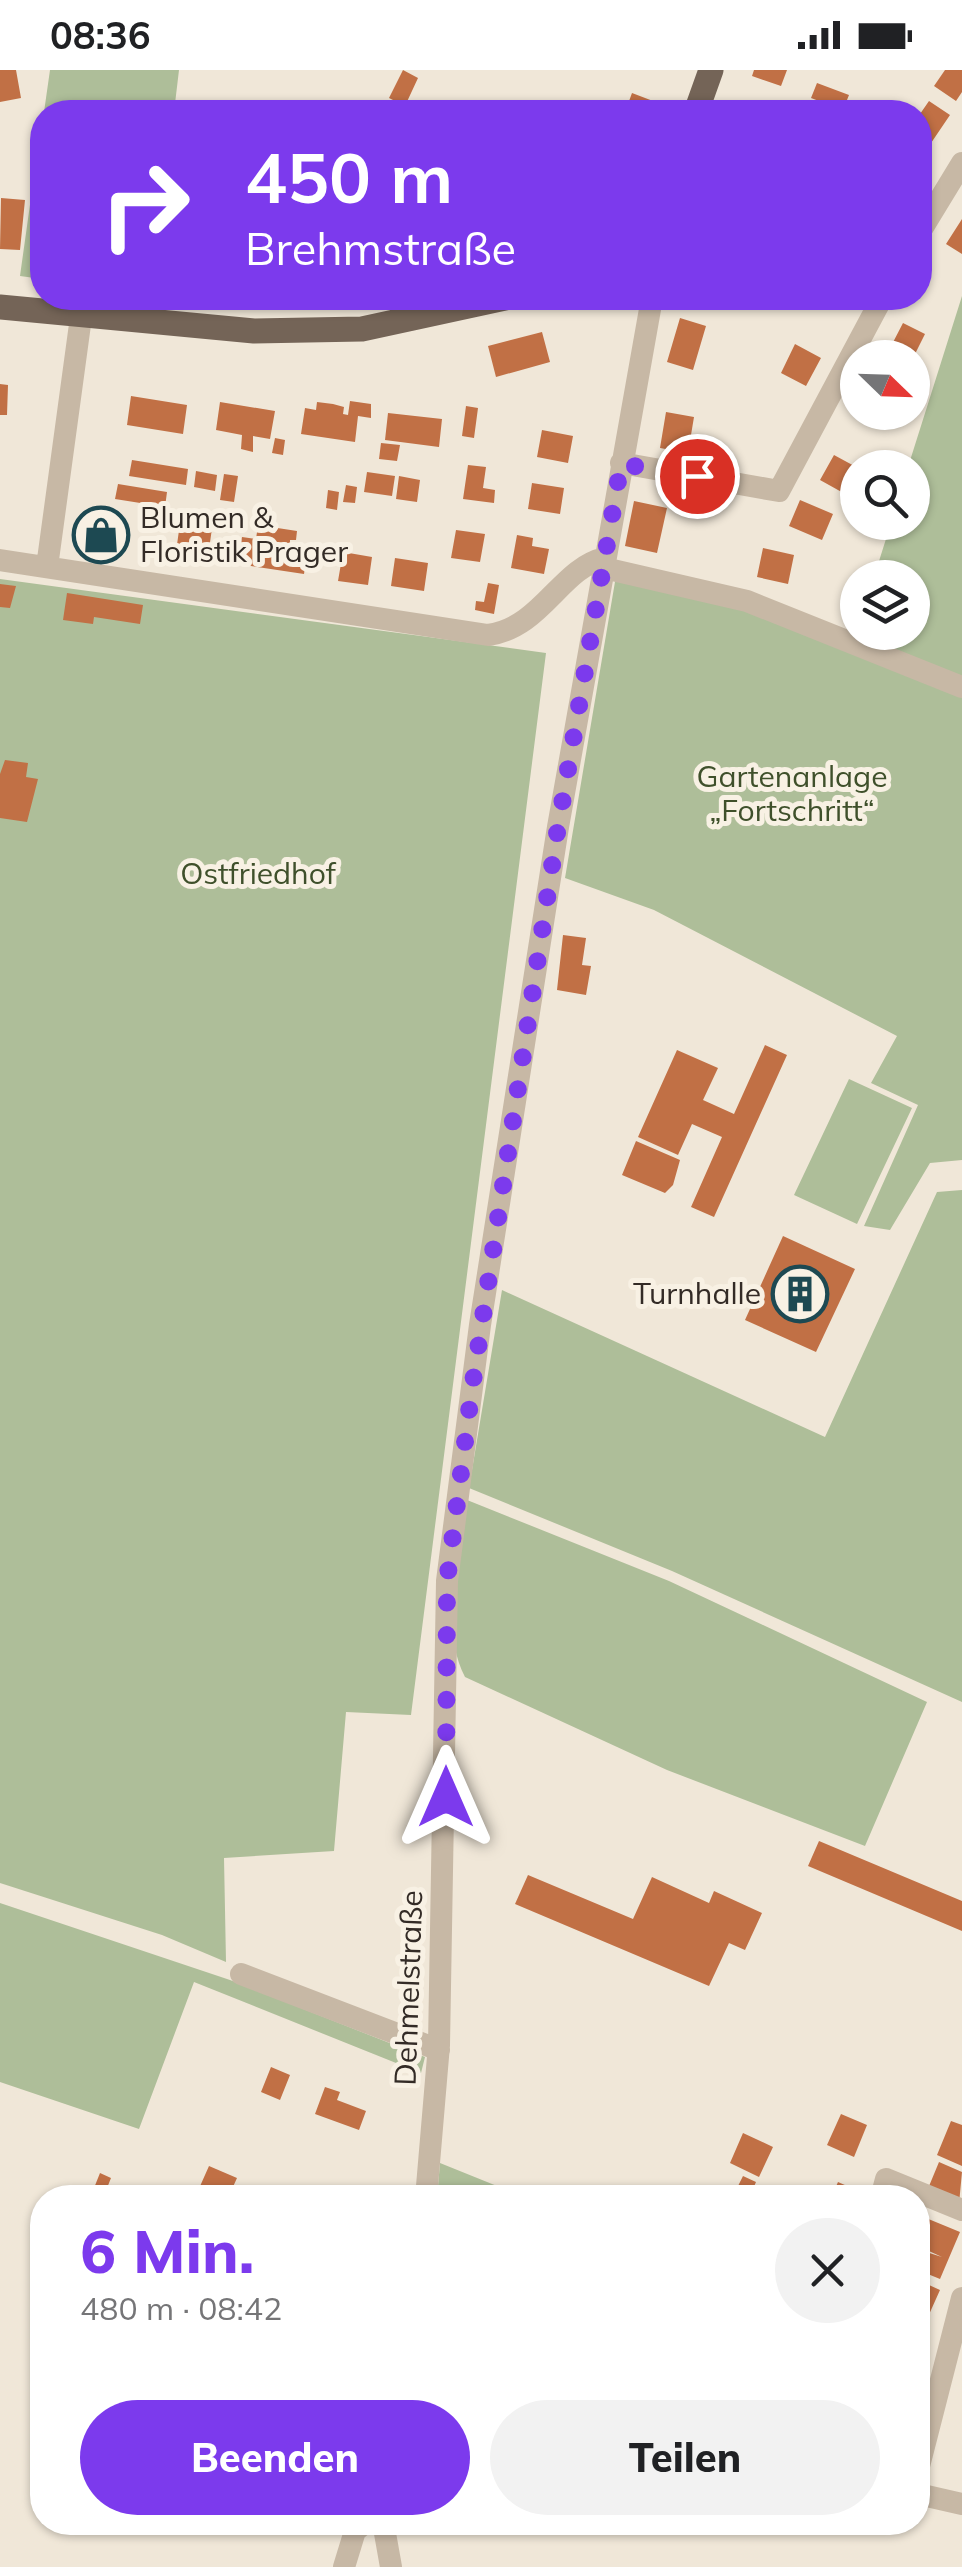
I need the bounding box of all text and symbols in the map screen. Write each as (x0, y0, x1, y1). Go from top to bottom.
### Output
text: 08:36 (50, 11, 151, 59)
text: 450 m (245, 133, 453, 221)
icon: right (80, 140, 210, 270)
text: Brehmstraße (245, 220, 516, 276)
north arrow (840, 340, 930, 430)
map controls (840, 340, 930, 650)
pin (655, 434, 740, 519)
icon: arrive (670, 449, 725, 504)
button: search (840, 450, 930, 540)
place label: Blumen & Floristik Prager (140, 498, 348, 570)
shop icon: Blumen & Floristik Prager (71, 505, 131, 565)
button: layers (840, 560, 930, 650)
park label: Gartenanlage „Fortschritt“ (697, 757, 888, 829)
park label: Ostfriedhof (180, 854, 337, 892)
building icon: Turnhalle (770, 1264, 830, 1324)
place label: Turnhalle (633, 1274, 761, 1312)
position arrow (394, 1745, 498, 1849)
street label: Dehmelstraße (386, 1890, 430, 2086)
text: 6 Min. (80, 2213, 254, 2288)
button: close (775, 2218, 880, 2323)
text: 480 m · 08:42 (80, 2288, 282, 2328)
button: Beenden (80, 2400, 470, 2515)
button: Teilen (490, 2400, 880, 2515)

